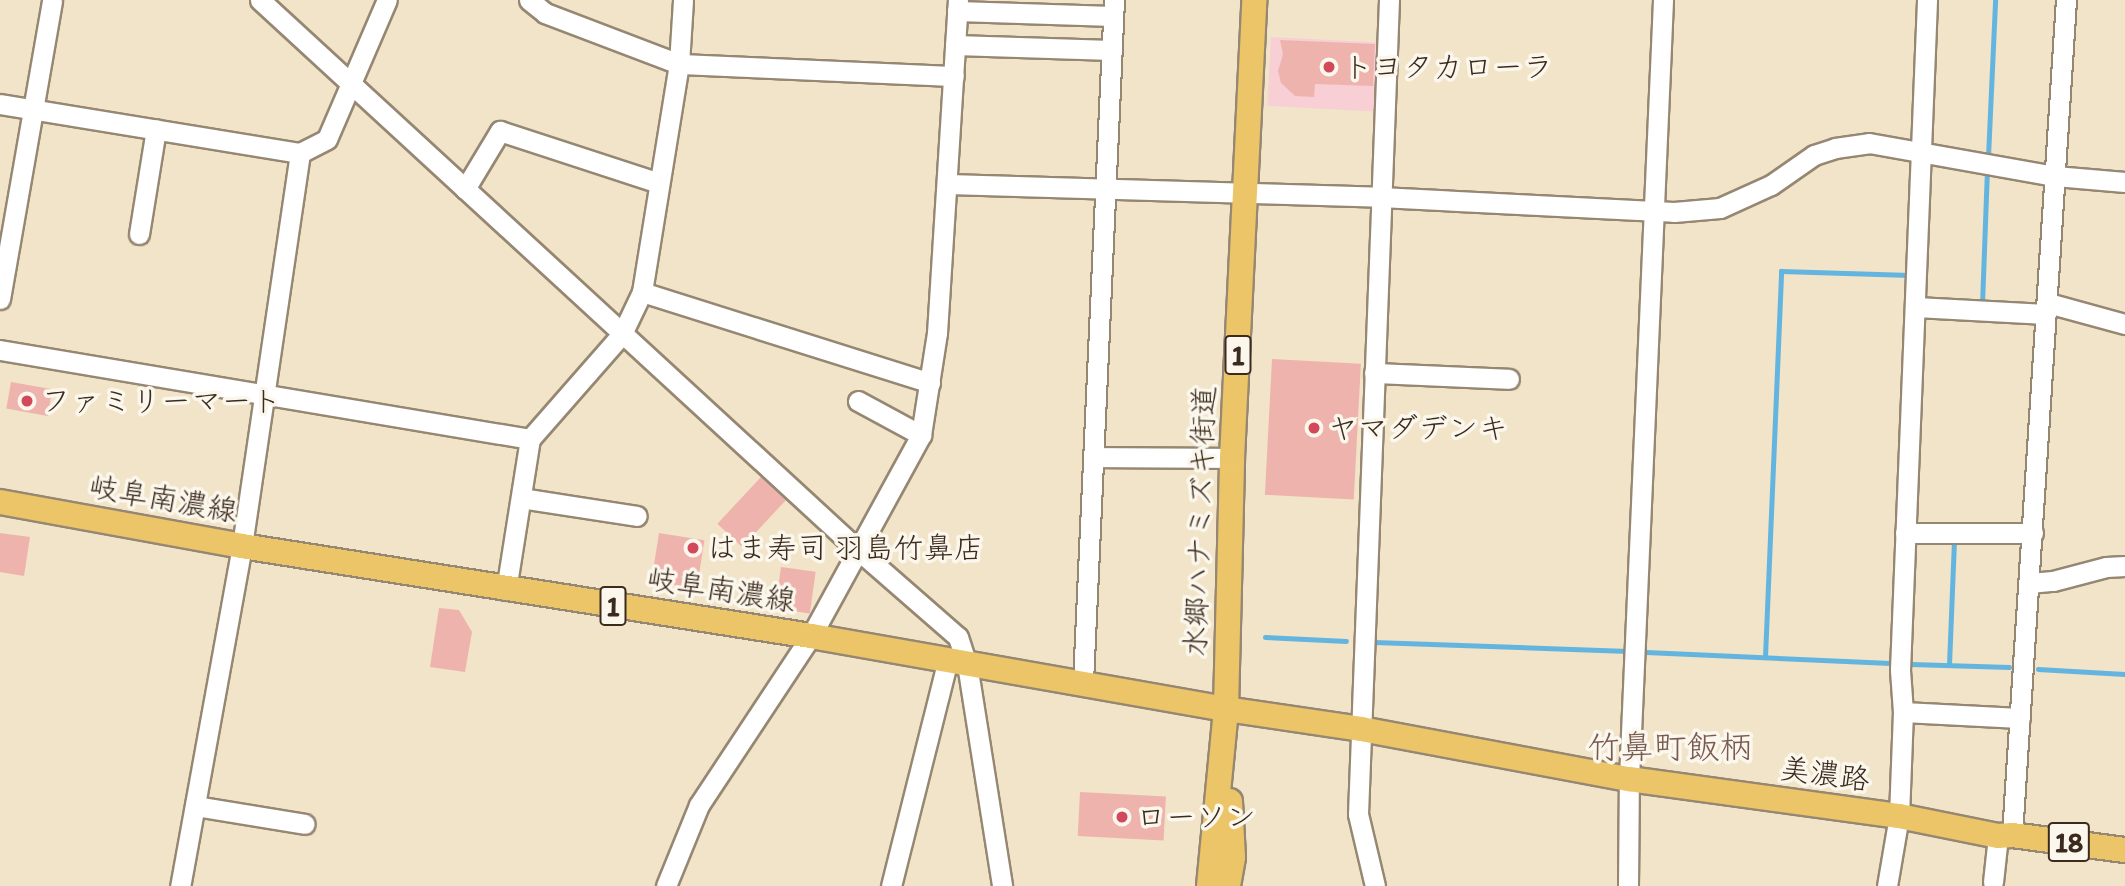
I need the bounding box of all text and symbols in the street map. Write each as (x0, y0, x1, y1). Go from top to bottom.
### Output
place label: トヨタカローラ (1343, 49, 1553, 85)
marker: トヨタカローラ (1321, 59, 1337, 75)
road number: 1 (1224, 330, 1252, 380)
place label: ファミリーマート (41, 383, 281, 419)
street label: 水郷ハナミズキ街道 (1177, 385, 1223, 657)
marker: ファミリーマート (19, 393, 35, 409)
place label: ヤマダデンキ (1328, 410, 1508, 446)
marker: ヤマダデンキ (1306, 420, 1322, 436)
street label: 岐阜南濃線 (86, 468, 240, 530)
place label: はま寿司 羽島竹鼻店 (707, 530, 984, 566)
marker: はま寿司 羽島竹鼻店 (685, 540, 701, 556)
street label: 岐阜南濃線 (644, 560, 798, 620)
road number: 1 (599, 582, 627, 630)
district label: 竹鼻町飯柄 (1588, 727, 1752, 767)
street label: 美濃路 (1778, 750, 1872, 798)
place label: ローソン (1136, 799, 1256, 835)
marker: ローソン (1114, 809, 1130, 825)
road number: 18 (2046, 818, 2092, 866)

